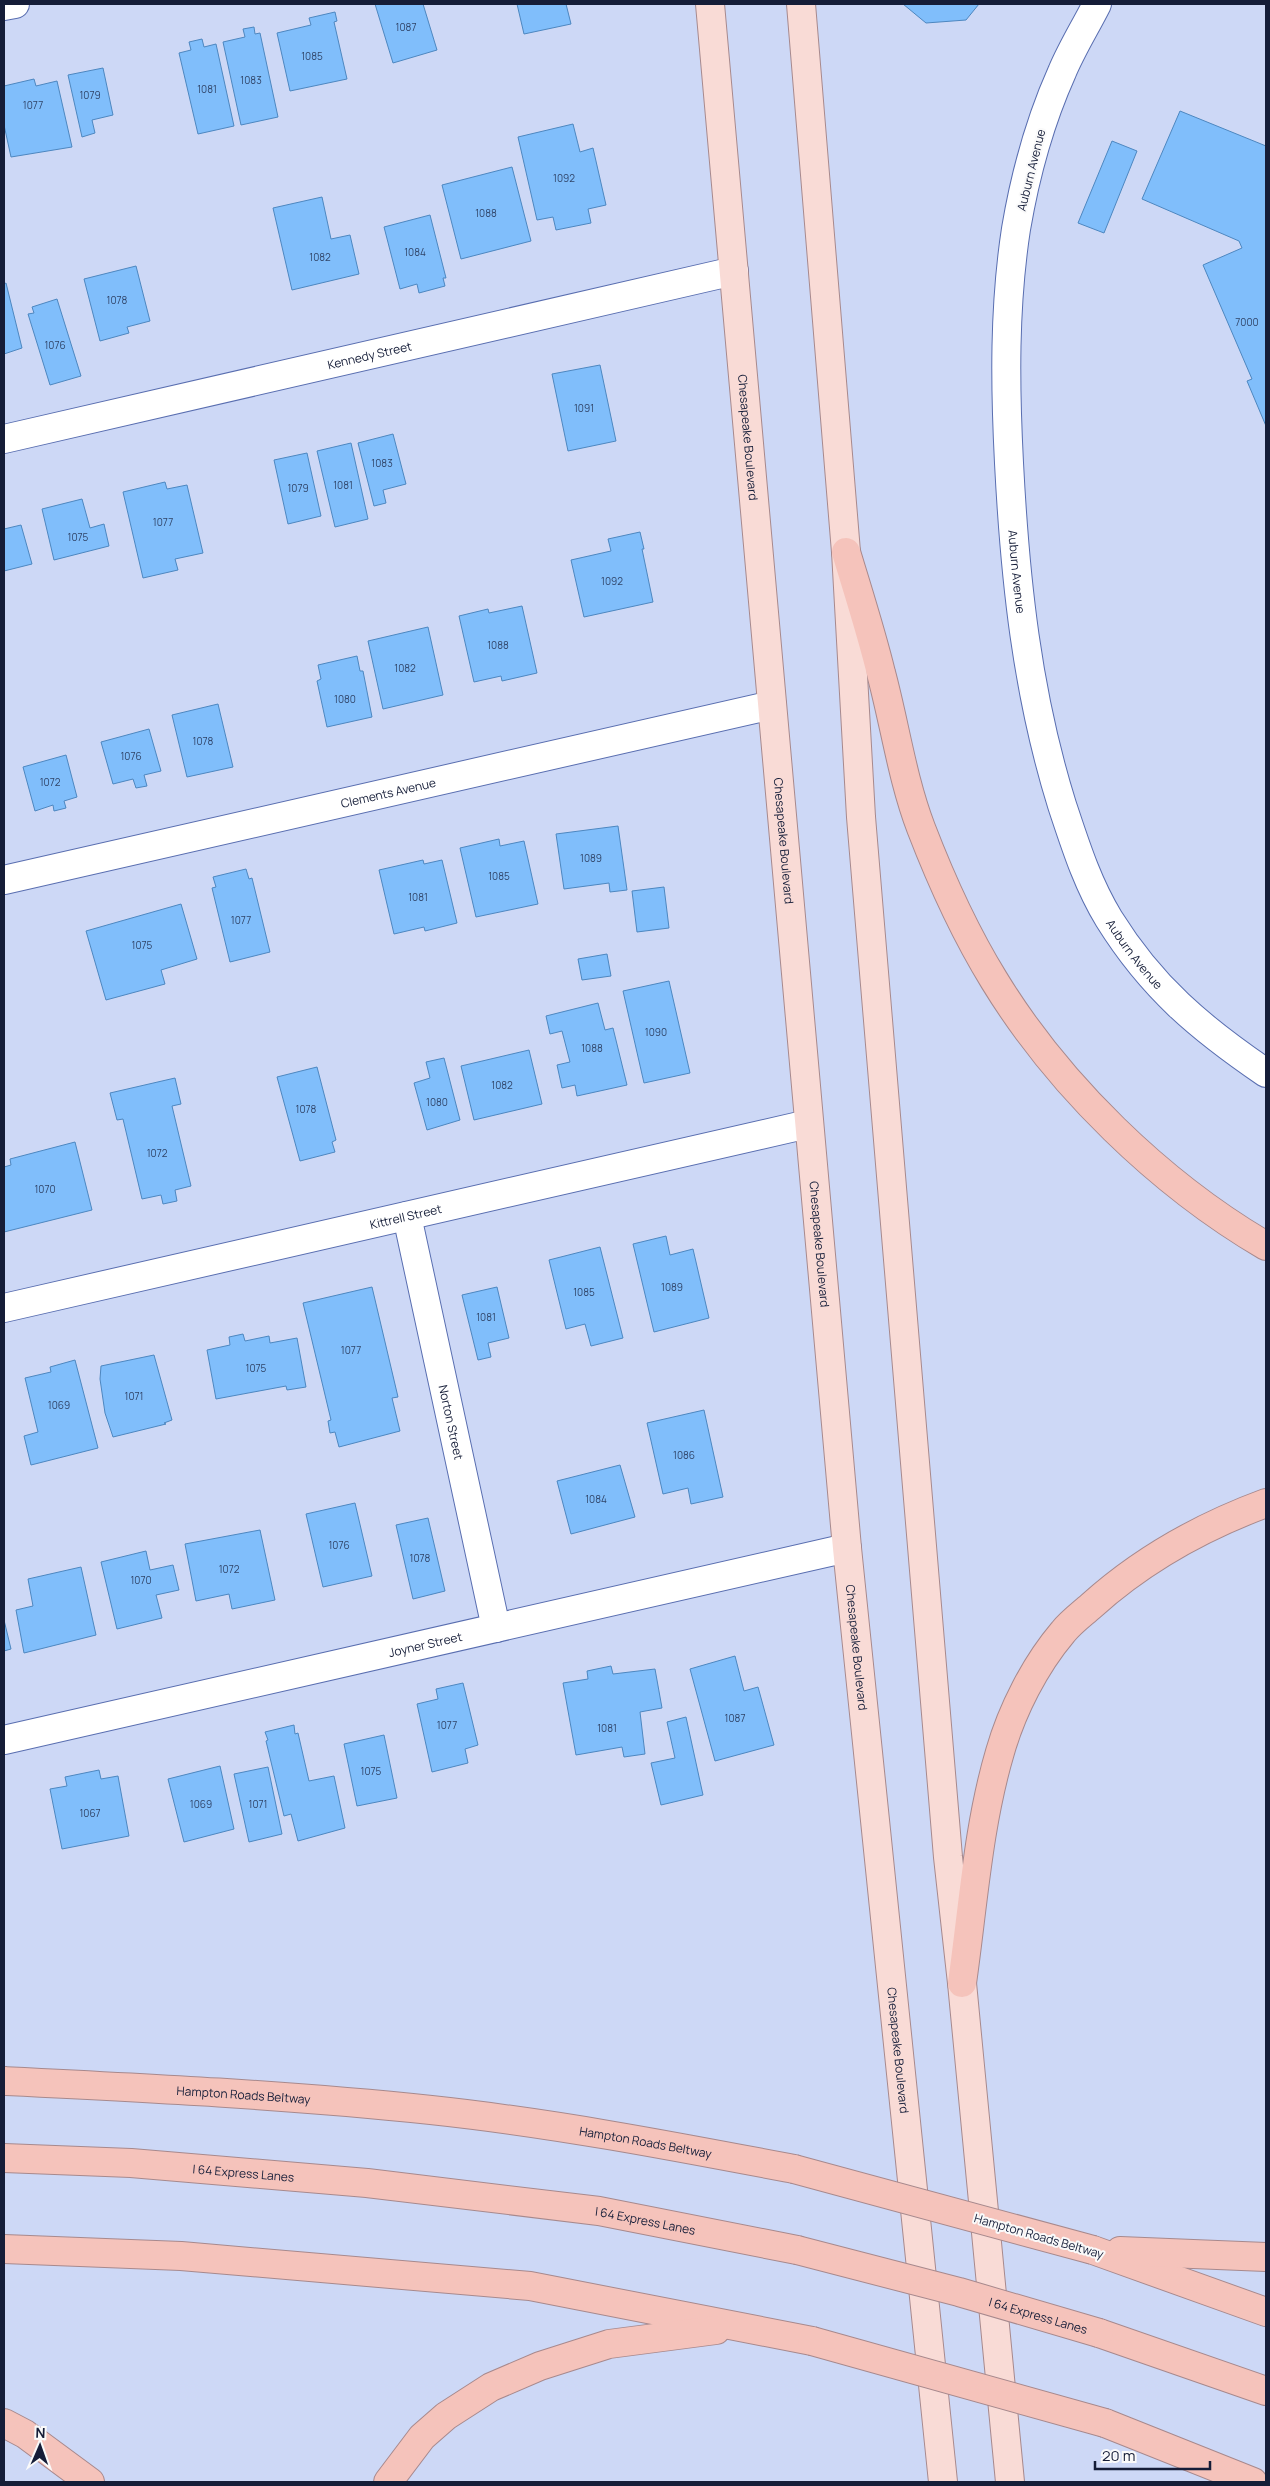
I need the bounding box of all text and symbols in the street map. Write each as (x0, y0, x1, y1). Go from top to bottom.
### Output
house number: 1087 (396, 20, 416, 34)
house number: 1085 (301, 49, 323, 63)
house number: 1083 (240, 73, 262, 87)
house number: 1081 (197, 82, 217, 96)
house number: 1079 (79, 88, 101, 102)
house number: 1077 (23, 98, 43, 112)
street label: Auburn Avenue (1013, 127, 1049, 213)
house number: 1092 (553, 171, 575, 185)
house number: 1088 (475, 206, 497, 220)
house number: 1084 (404, 245, 426, 259)
house number: 1082 (309, 250, 331, 264)
house number: 1078 (107, 293, 128, 307)
house number: 7000 (1235, 315, 1259, 329)
street label: Kennedy Street (326, 337, 413, 373)
house number: 1076 (44, 338, 66, 352)
street label: Chesapeake Boulevard (734, 373, 763, 501)
house number: 1091 (574, 401, 594, 415)
house number: 1083 (371, 456, 393, 470)
house number: 1081 (333, 478, 353, 492)
house number: 1079 (287, 481, 309, 495)
house number: 1077 (153, 515, 173, 529)
street label: Auburn Avenue (1005, 529, 1030, 614)
house number: 1075 (68, 530, 89, 544)
house number: 1092 (601, 574, 623, 588)
house number: 1088 (487, 638, 509, 652)
house number: 1082 (394, 661, 416, 675)
house number: 1080 (334, 692, 356, 706)
house number: 1078 (193, 734, 214, 748)
house number: 1076 (120, 749, 142, 763)
street label: Clements Avenue (339, 773, 437, 812)
house number: 1072 (40, 775, 61, 789)
street label: Chesapeake Boulevard (770, 777, 798, 905)
house number: 1089 (580, 851, 602, 865)
house number: 1085 (488, 869, 510, 883)
house number: 1081 (408, 890, 428, 904)
house number: 1077 (231, 913, 251, 927)
street label: Auburn Avenue (1103, 916, 1167, 993)
house number: 1075 (132, 938, 153, 952)
house number: 1090 (645, 1025, 667, 1039)
house number: 1088 (581, 1041, 603, 1055)
house number: 1082 (491, 1078, 513, 1092)
house number: 1080 (426, 1095, 448, 1109)
house number: 1078 (296, 1102, 317, 1116)
house number: 1072 (147, 1146, 168, 1160)
street label: Chesapeake Boulevard (806, 1180, 834, 1308)
house number: 1070 (34, 1182, 56, 1196)
street label: Kittrell Street (368, 1200, 443, 1233)
house number: 1089 (661, 1280, 683, 1294)
house number: 1085 (573, 1285, 595, 1299)
house number: 1081 (476, 1310, 496, 1324)
house number: 1077 (341, 1343, 361, 1357)
house number: 1075 (246, 1361, 267, 1375)
street label: Norton Street (435, 1383, 468, 1461)
house number: 1071 (125, 1389, 143, 1403)
house number: 1069 (48, 1398, 70, 1412)
house number: 1086 (673, 1448, 695, 1462)
house number: 1084 (585, 1492, 607, 1506)
house number: 1076 (328, 1538, 350, 1552)
house number: 1078 (410, 1551, 431, 1565)
house number: 1072 (219, 1562, 240, 1576)
house number: 1070 (130, 1573, 152, 1587)
street label: Chesapeake Boulevard (842, 1584, 872, 1711)
street label: Joyner Street (387, 1627, 464, 1661)
house number: 1087 (725, 1711, 745, 1725)
house number: 1077 (437, 1718, 457, 1732)
house number: 1081 (597, 1721, 617, 1735)
house number: 1075 (361, 1764, 382, 1778)
house number: 1069 (190, 1797, 212, 1811)
house number: 1071 (249, 1797, 267, 1811)
house number: 1067 (79, 1806, 101, 1820)
street label: Chesapeake Boulevard (884, 1986, 914, 2114)
street label: Hampton Roads Beltway (176, 2082, 312, 2108)
street label: Hampton Roads Beltway (578, 2122, 714, 2162)
street label: I 64 Express Lanes (192, 2160, 295, 2185)
street label: I 64 Express Lanes (594, 2202, 697, 2238)
street label: Hampton Roads Beltway (972, 2209, 1106, 2263)
street label: I 64 Express Lanes (987, 2293, 1090, 2338)
north arrow (15, 2421, 65, 2471)
text: N (35, 2423, 46, 2442)
scale bar (1095, 2438, 1210, 2470)
text: 20 m (1102, 2445, 1135, 2466)

